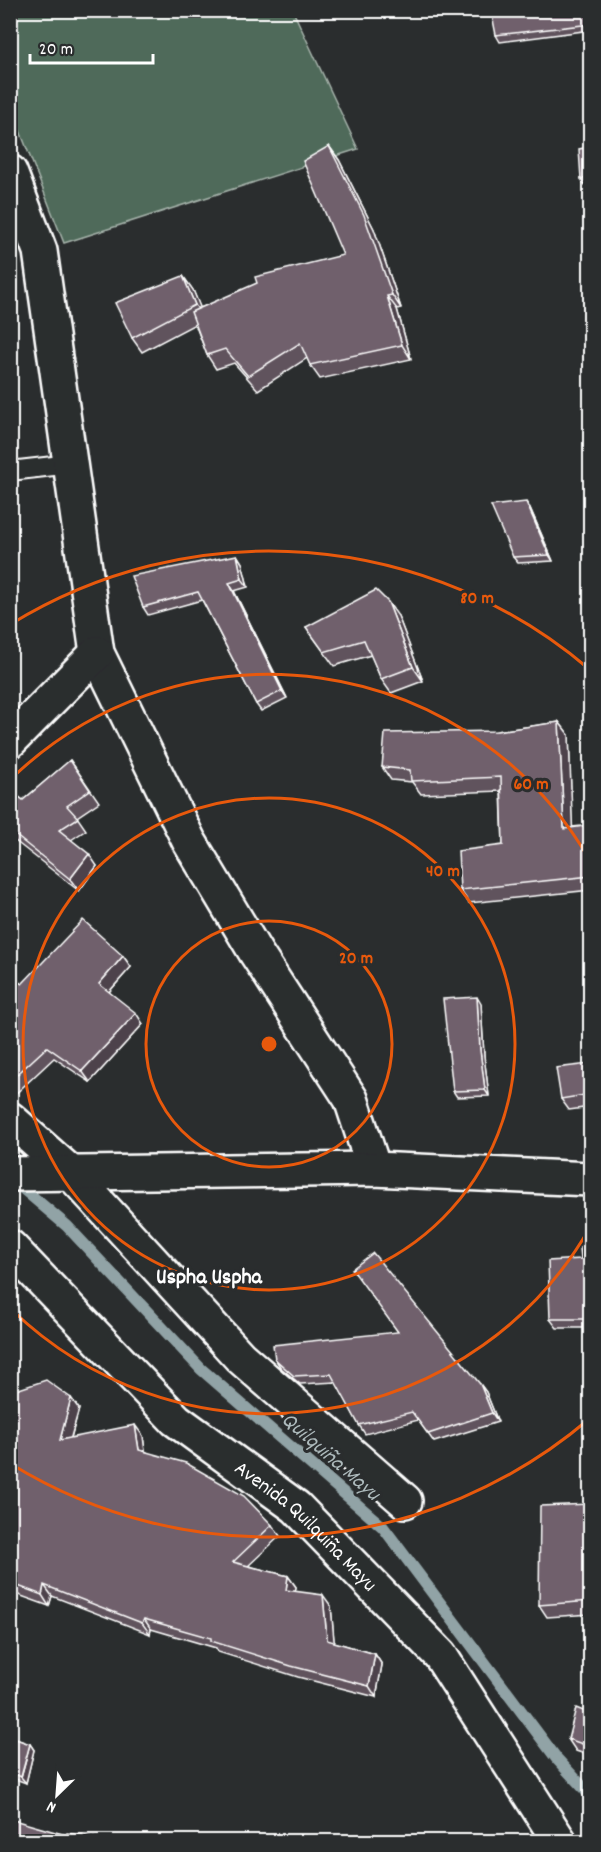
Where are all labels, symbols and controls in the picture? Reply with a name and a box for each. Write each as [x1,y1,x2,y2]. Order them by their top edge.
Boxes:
scale bar [30,27,153,65]
text: 20 m [39,38,73,63]
text: 80 m [460,587,494,612]
text: 60 m [513,773,549,798]
text: 40 m [426,860,460,885]
text: 20 m [339,947,373,972]
centre of rings [259,1034,279,1054]
district label: Uspha Uspha [156,1263,263,1294]
water label: Quilquiña Mayu [273,1406,387,1510]
street label: Avenida Quilquiña Mayu [227,1455,383,1600]
north arrow [27,1765,87,1825]
text: N [43,1794,60,1818]

